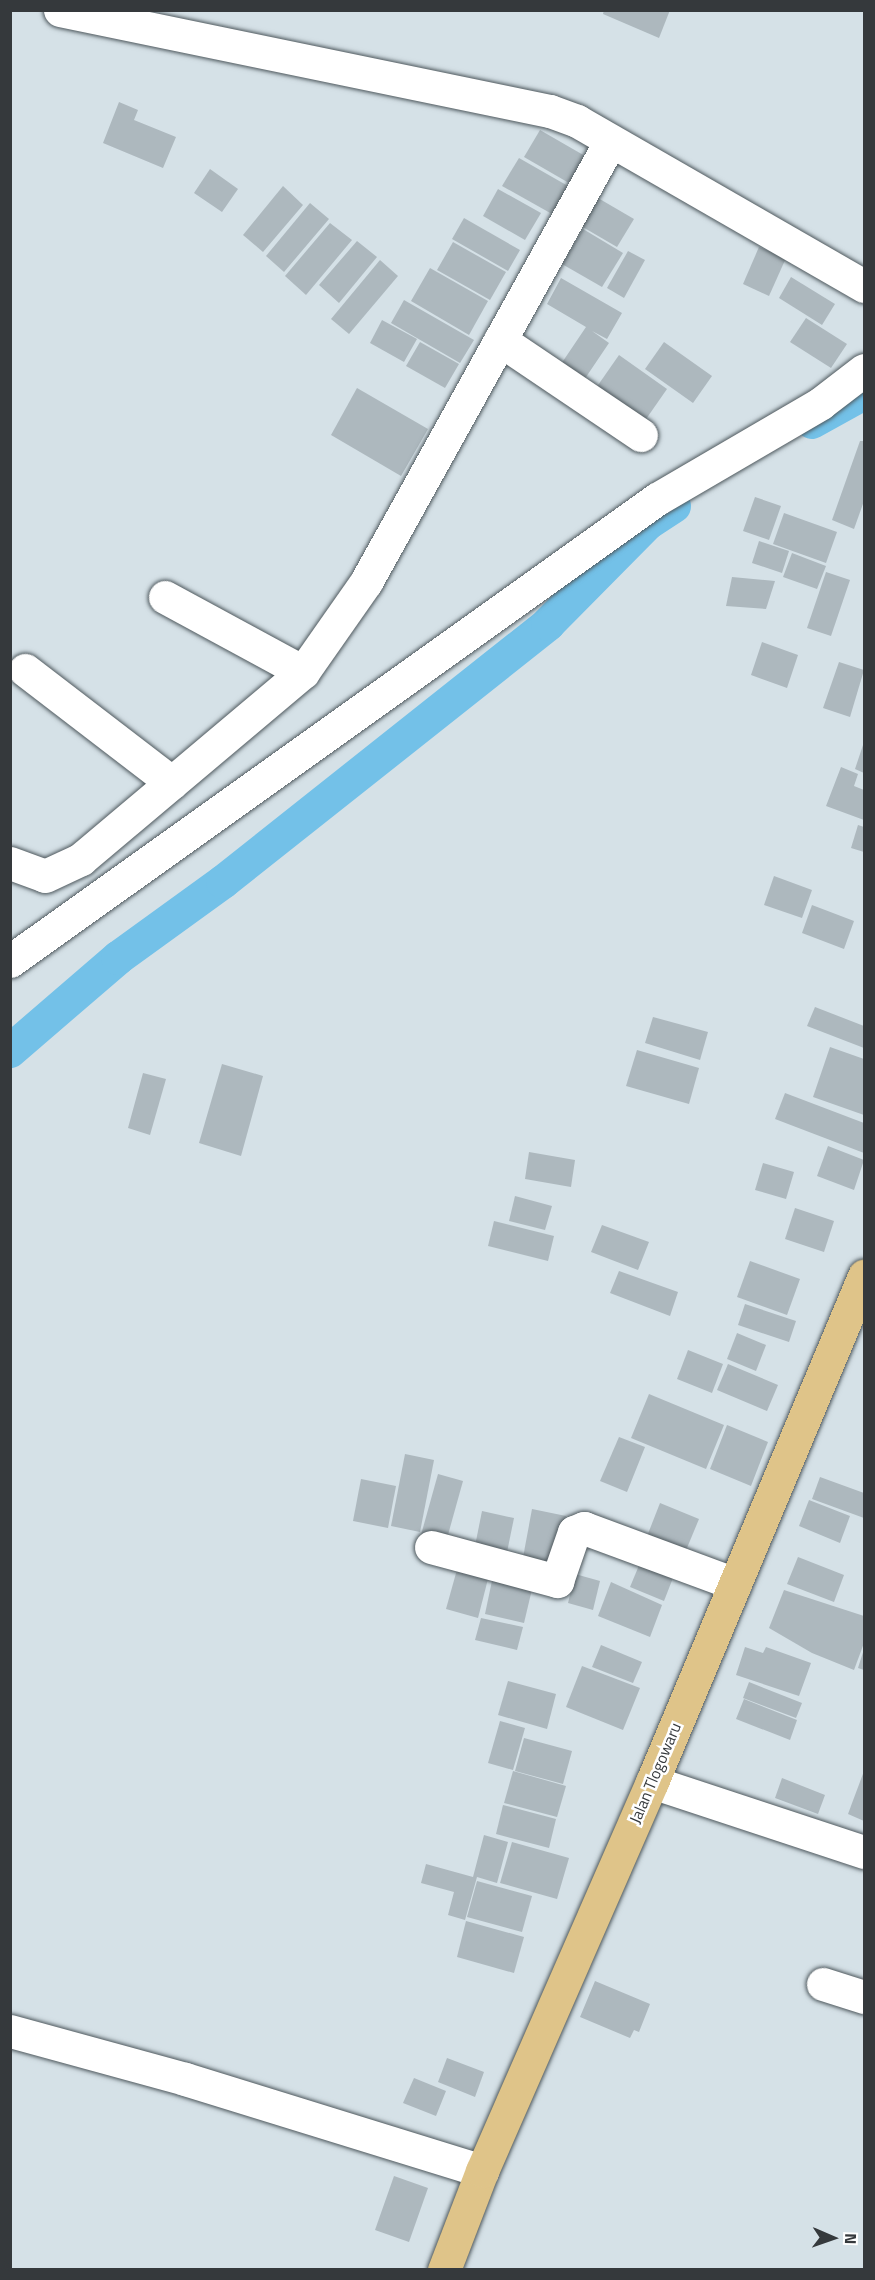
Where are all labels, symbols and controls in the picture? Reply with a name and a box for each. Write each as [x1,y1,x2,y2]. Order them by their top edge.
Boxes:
street label: Jalan Tlogowaru [625,1720,685,1826]
north arrow [803,2208,863,2268]
text: N [839,2233,863,2245]

